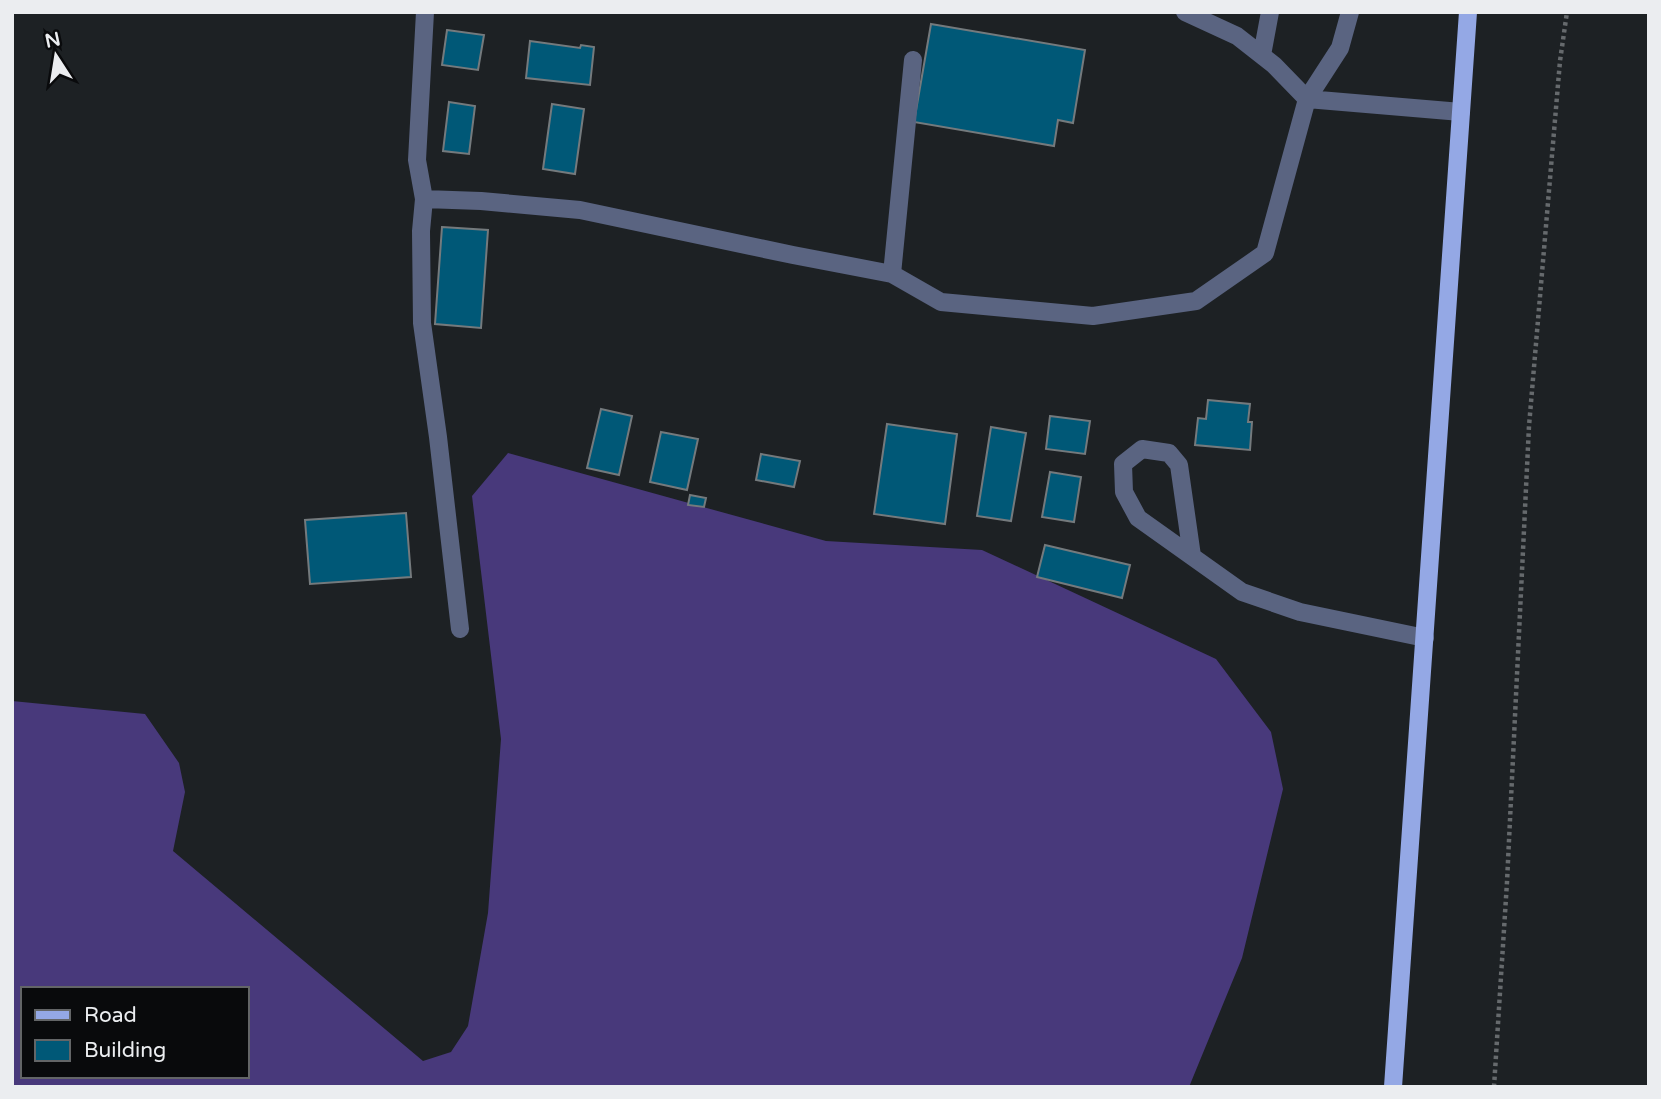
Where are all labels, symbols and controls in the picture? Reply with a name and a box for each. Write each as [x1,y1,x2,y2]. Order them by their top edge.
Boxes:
north arrow [21,21,91,91]
text: N [43,28,62,53]
legend [21,987,248,1078]
text: Road [84,1003,137,1028]
text: Building [84,1038,166,1063]

